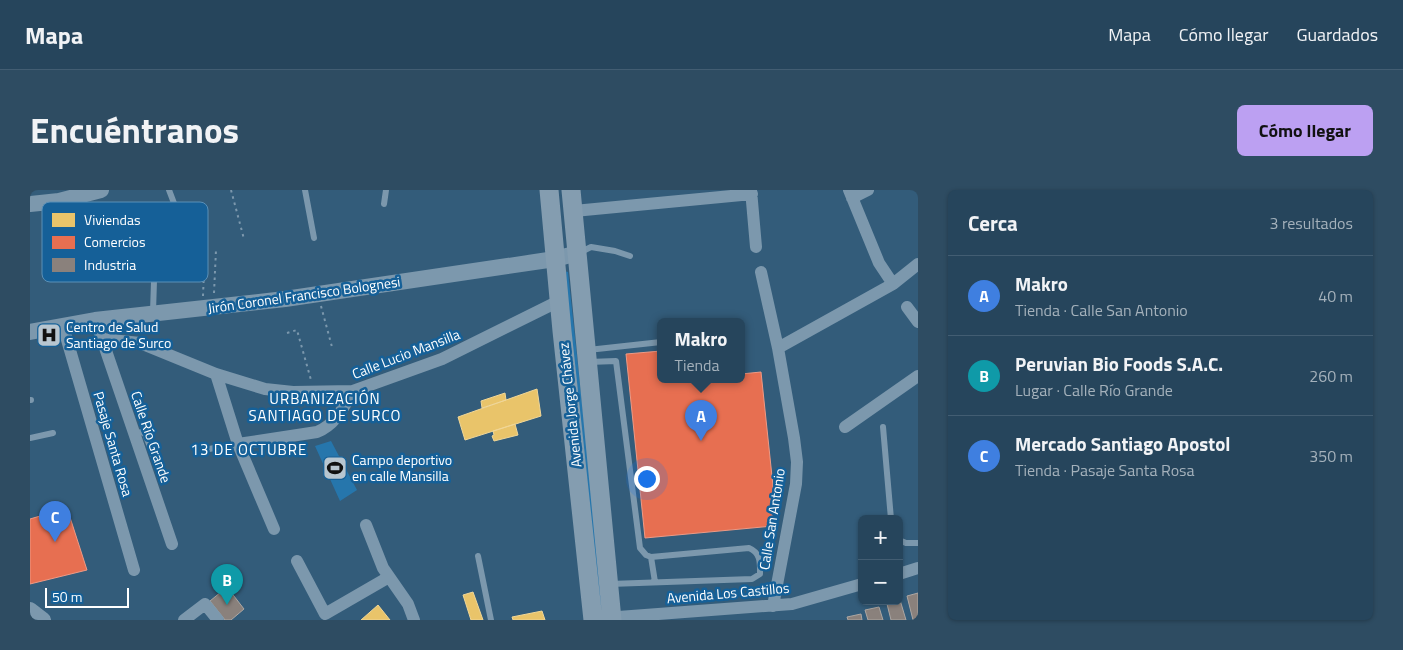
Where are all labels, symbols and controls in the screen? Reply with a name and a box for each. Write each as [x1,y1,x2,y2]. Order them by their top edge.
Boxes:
text: Mapa [25,17,83,53]
text: Mapa [1108,21,1151,48]
text: Cómo llegar [1179,21,1268,48]
text: Guardados [1296,21,1378,48]
text: Encuéntranos [30,103,239,157]
button: Cómo llegar [1237,105,1373,156]
legend [42,202,208,282]
text: Cerca [968,207,1018,239]
text: Viviendas [84,209,141,230]
text: 3 resultados [1269,211,1353,235]
text: Comercios [84,231,145,252]
text: Industria [84,254,136,275]
text: Makro [1015,269,1068,298]
street label: Jirón Coronel Francisco Bolognesi [206,271,402,318]
text: A [979,284,989,308]
text: 40 m [1318,284,1353,308]
text: Tienda · Calle San Antonio [1015,298,1188,322]
place label: Centro de Salud Santiago de Surco [66,316,171,353]
popup [657,318,745,383]
hospital icon: Centro de Salud Santiago de Surco [36,322,62,348]
street label: Calle Lucio Mansilla [349,323,463,384]
text: Makro [675,324,727,353]
street label: Avenida Jorge Chávez [553,342,587,469]
text: Peruvian Bio Foods S.A.C. [1015,349,1223,378]
text: Tienda [675,353,720,377]
text: B [979,364,989,388]
text: 260 m [1309,364,1353,388]
text: Lugar · Calle Río Grande [1015,378,1173,402]
district label: URBANIZACIÓN SANTIAGO DE SURCO [248,387,402,427]
street label: Calle Río Grande [126,388,177,486]
street label: Pasaje Santa Rosa [88,389,139,499]
pin: A [685,400,717,441]
text: Mercado Santiago Apostol [1015,429,1230,458]
district label: 13 DE OCTUBRE [191,438,307,461]
text: C [980,444,988,468]
text: 350 m [1309,444,1353,468]
place label: Campo deportivo en calle Mansilla [352,449,452,486]
sports icon: Campo deportivo en calle Mansilla [322,455,348,481]
text: Tienda · Pasaje Santa Rosa [1015,458,1195,482]
your location [634,466,660,492]
street label: Calle San Antonio [753,467,790,571]
pin: C [39,501,71,542]
map controls [858,515,903,605]
button: + [858,515,903,560]
button: − [858,560,903,605]
pin: B [211,564,243,605]
street label: Avenida Los Castillos [666,577,790,608]
scale bar [45,585,129,608]
text: 50 m [52,586,82,607]

